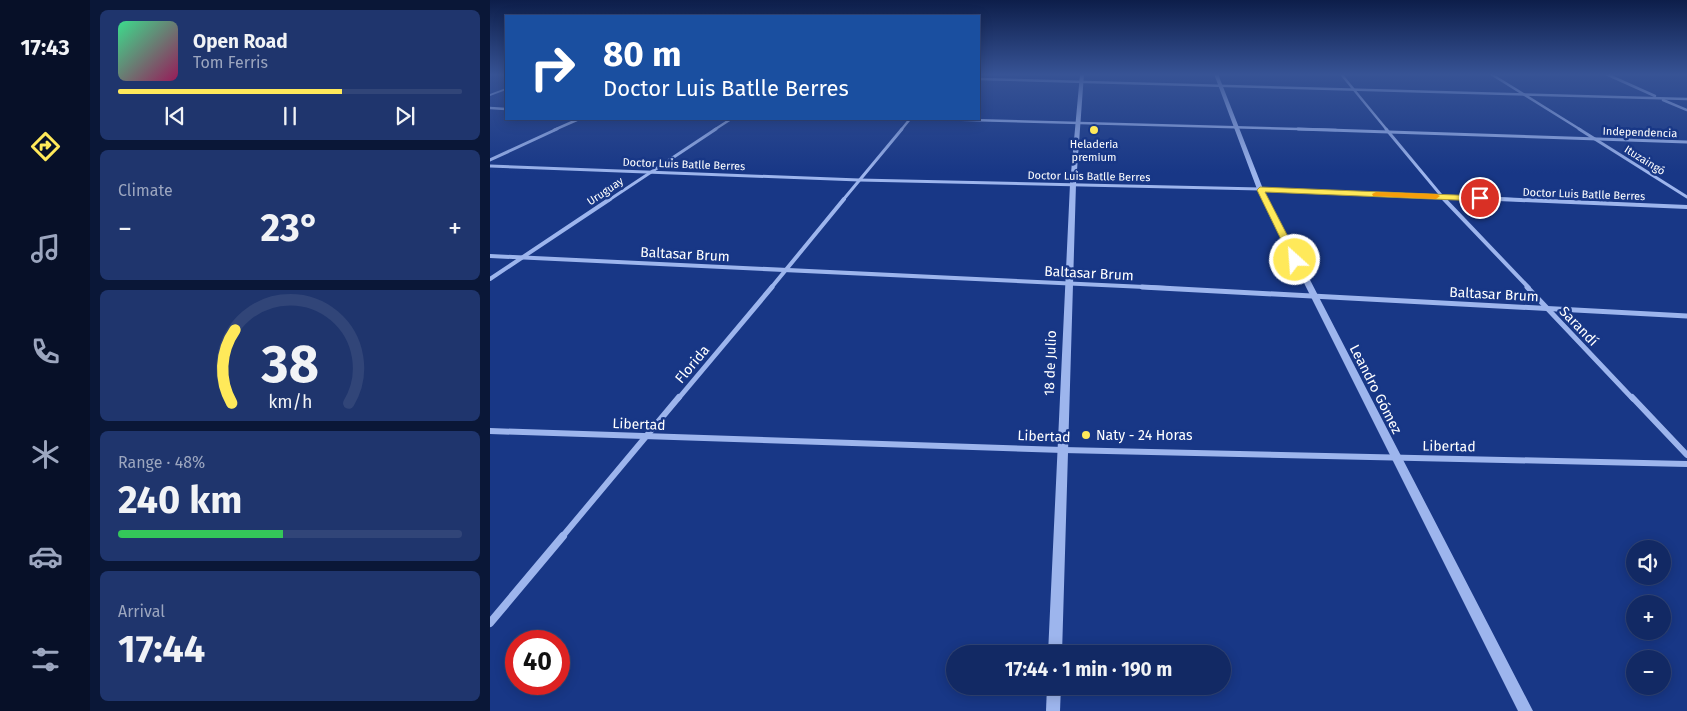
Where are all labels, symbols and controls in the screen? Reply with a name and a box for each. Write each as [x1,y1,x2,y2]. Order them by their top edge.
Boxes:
text: Open Road [193,30,288,53]
text: 80 m [603,33,682,75]
text: 17:43 [20,34,70,61]
icon: right [520,35,585,100]
text: Tom Ferris [193,53,268,72]
text: Doctor Luis Batlle Berres [603,75,849,102]
icon: previous [161,102,189,130]
icon: pause [276,102,304,130]
icon: next [391,102,419,130]
marker: Heladeria premium [1088,124,1100,136]
street label: Independencia [1602,125,1677,140]
icon: directions [28,129,63,164]
place label: Heladeria premium [1070,138,1118,164]
street label: Ituzaingó [1622,143,1668,178]
street label: Doctor Luis Batlle Berres [622,156,746,173]
street label: Doctor Luis Batlle Berres [1027,169,1151,184]
street label: Uruguay [585,174,626,208]
pin [1459,177,1501,219]
text: Climate [118,181,173,200]
icon: arrive [1466,184,1494,212]
street label: Doctor Luis Batlle Berres [1522,186,1646,203]
text: 23° [261,205,320,251]
text: − [118,212,132,245]
text: + [448,212,462,245]
icon: music [28,231,63,266]
position arrow [1268,233,1320,285]
street label: Baltasar Brum [640,244,730,265]
street label: Baltasar Brum [1044,263,1134,284]
street label: Baltasar Brum [1449,284,1539,305]
street label: Sarandí [1556,303,1602,350]
street label: 18 de Julio [1041,330,1060,396]
text: 38 [260,333,319,396]
icon: phone [28,334,63,369]
street label: Florida [672,342,713,387]
street label: Leandro Gómez [1346,342,1405,437]
text: km/h [268,391,312,413]
street label: Libertad [612,415,666,434]
street label: Libertad [1017,427,1071,446]
place label: Naty - 24 Horas [1096,427,1193,444]
marker: Naty - 24 Horas [1080,429,1092,441]
icon: climate [28,437,63,472]
street label: Libertad [1422,438,1476,455]
text: Range · 48% [118,453,205,472]
text: 240 km [118,477,242,523]
icon: car [28,539,63,574]
map controls [1626,540,1671,695]
button: sound [1626,540,1671,585]
button: + [1626,595,1671,640]
text: Arrival [118,602,165,621]
text: 17:44 [118,626,205,672]
speed limit sign: 40 [505,630,570,695]
icon: filters [28,642,63,677]
button: − [1626,650,1671,695]
text: 17:44 · 1 min · 190 m [1005,658,1172,681]

